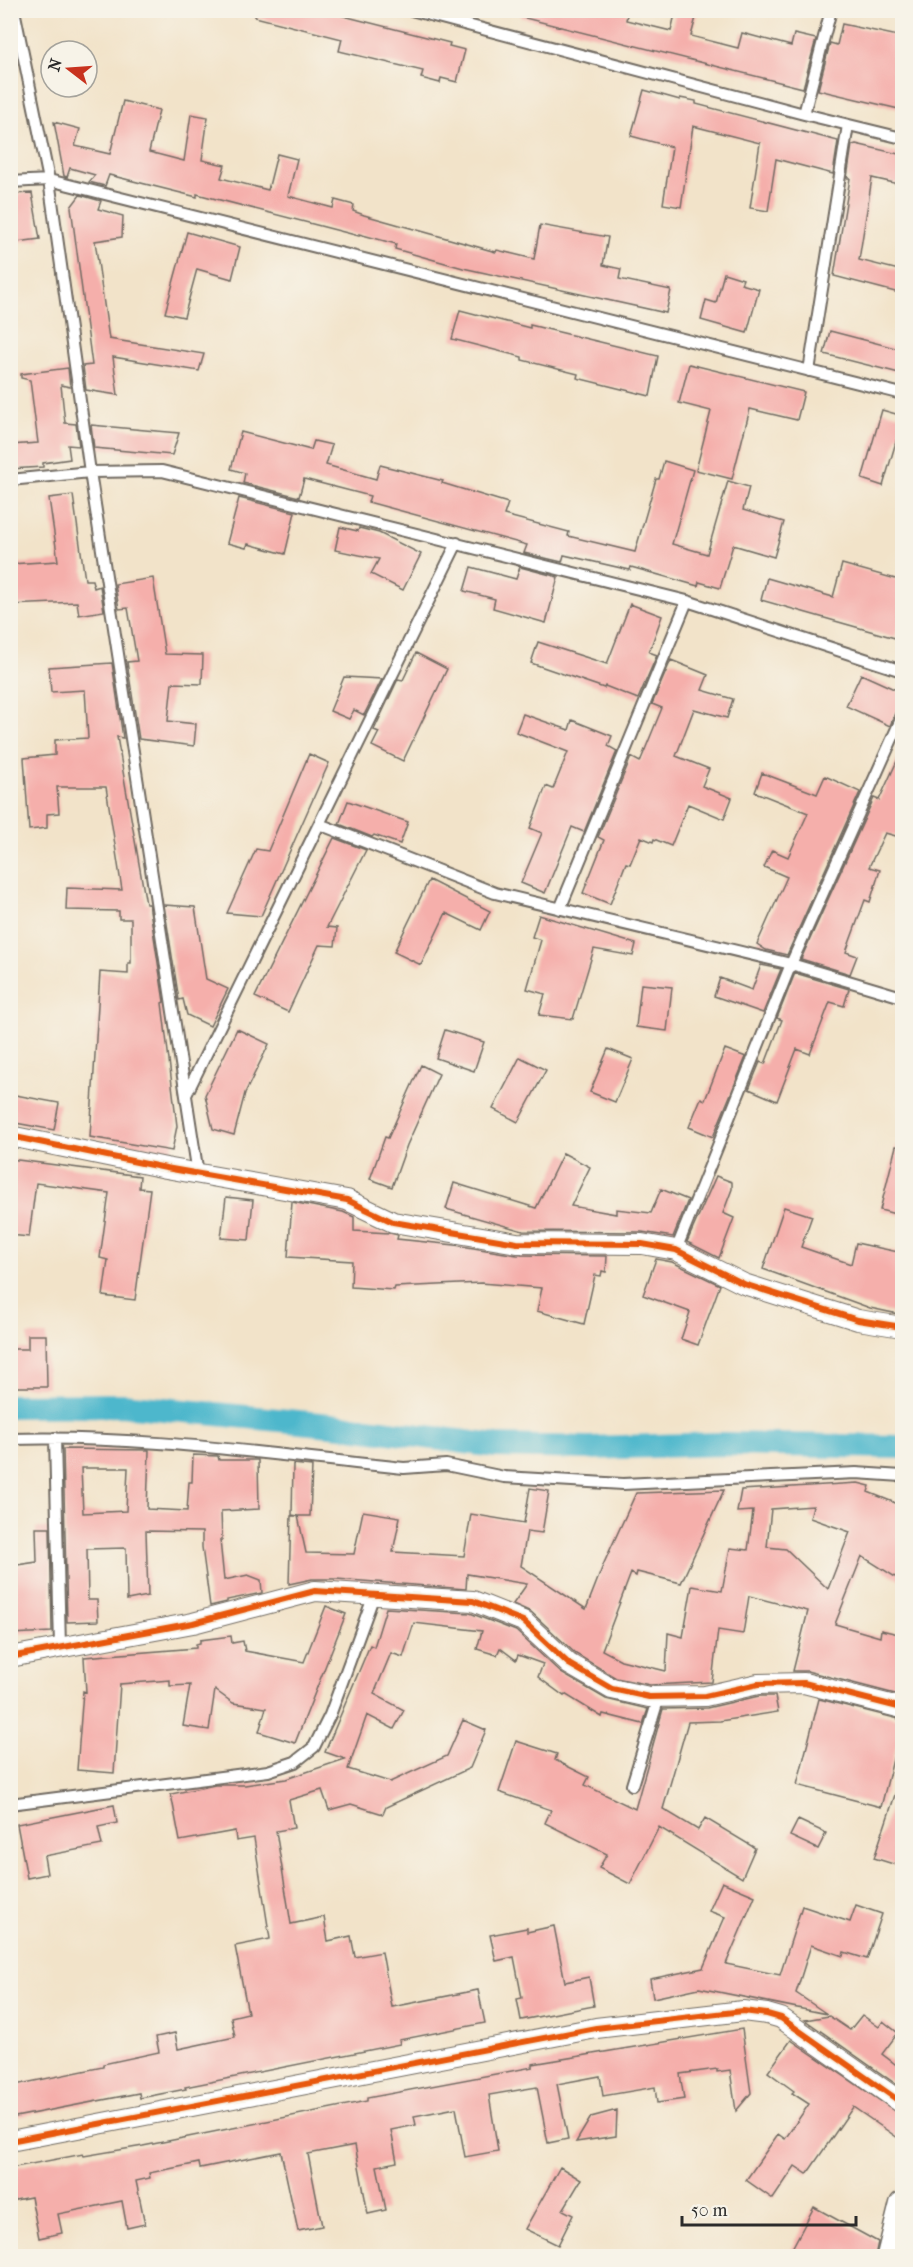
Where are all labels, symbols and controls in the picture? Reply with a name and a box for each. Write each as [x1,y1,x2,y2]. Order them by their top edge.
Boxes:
north arrow [39,39,99,99]
text: N [44,55,66,73]
scale bar [682,2189,856,2227]
text: 50 m [691,2200,728,2221]

